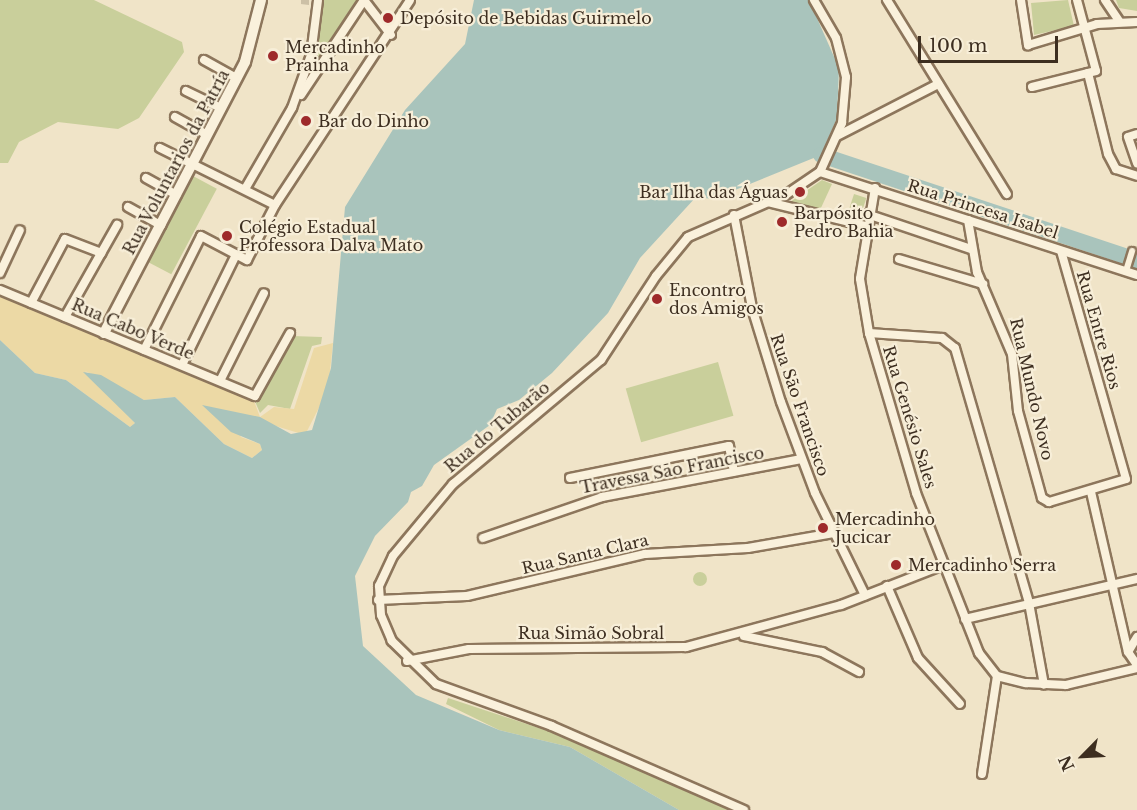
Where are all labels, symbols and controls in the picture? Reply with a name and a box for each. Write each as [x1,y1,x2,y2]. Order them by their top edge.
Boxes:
place label: Depósito de Bebidas Guirmelo [400,8,652,28]
marker: Depósito de Bebidas Guirmelo [381,11,395,25]
scale bar [921,24,1060,62]
text: 100 m [929,35,987,57]
place label: Mercadinho Prainha [285,37,385,75]
marker: Mercadinho Prainha [266,49,280,63]
street label: Rua Voluntarios da Patría [119,66,233,258]
place label: Bar do Dinho [318,111,429,131]
marker: Bar do Dinho [299,114,313,128]
street label: Rua Princesa Isabel [905,175,1061,243]
place label: Bar Ilha das Águas [638,182,788,202]
marker: Bar Ilha das Águas [793,185,807,199]
place label: Barpósito Pedro Bahia [794,203,893,241]
marker: Barpósito Pedro Bahia [775,215,789,229]
place label: Colégio Estadual Professora Dalva Mato [239,217,423,255]
marker: Colégio Estadual Professora Dalva Mato [220,229,234,243]
street label: Rua Entre Rios [1073,268,1125,392]
place label: Encontro dos Amigos [669,280,764,318]
marker: Encontro dos Amigos [650,292,664,306]
street label: Rua Cabo Verde [69,294,197,364]
street label: Rua Mundo Novo [1006,316,1058,462]
street label: Rua São Francisco [767,331,833,479]
street label: Rua Genésio Sales [879,343,941,491]
street label: Rua do Tubarão [440,377,554,477]
street label: Travessa Sāo Francisco [578,443,766,497]
place label: Mercadinho Jucicar [835,509,935,547]
marker: Mercadinho Jucicar [816,521,830,535]
street label: Rua Santa Clara [520,530,650,578]
place label: Mercadinho Serra [908,555,1056,575]
marker: Mercadinho Serra [889,558,903,572]
street label: Rua Simão Sobral [518,623,664,643]
north arrow [1053,726,1113,786]
text: N [1054,752,1079,774]

